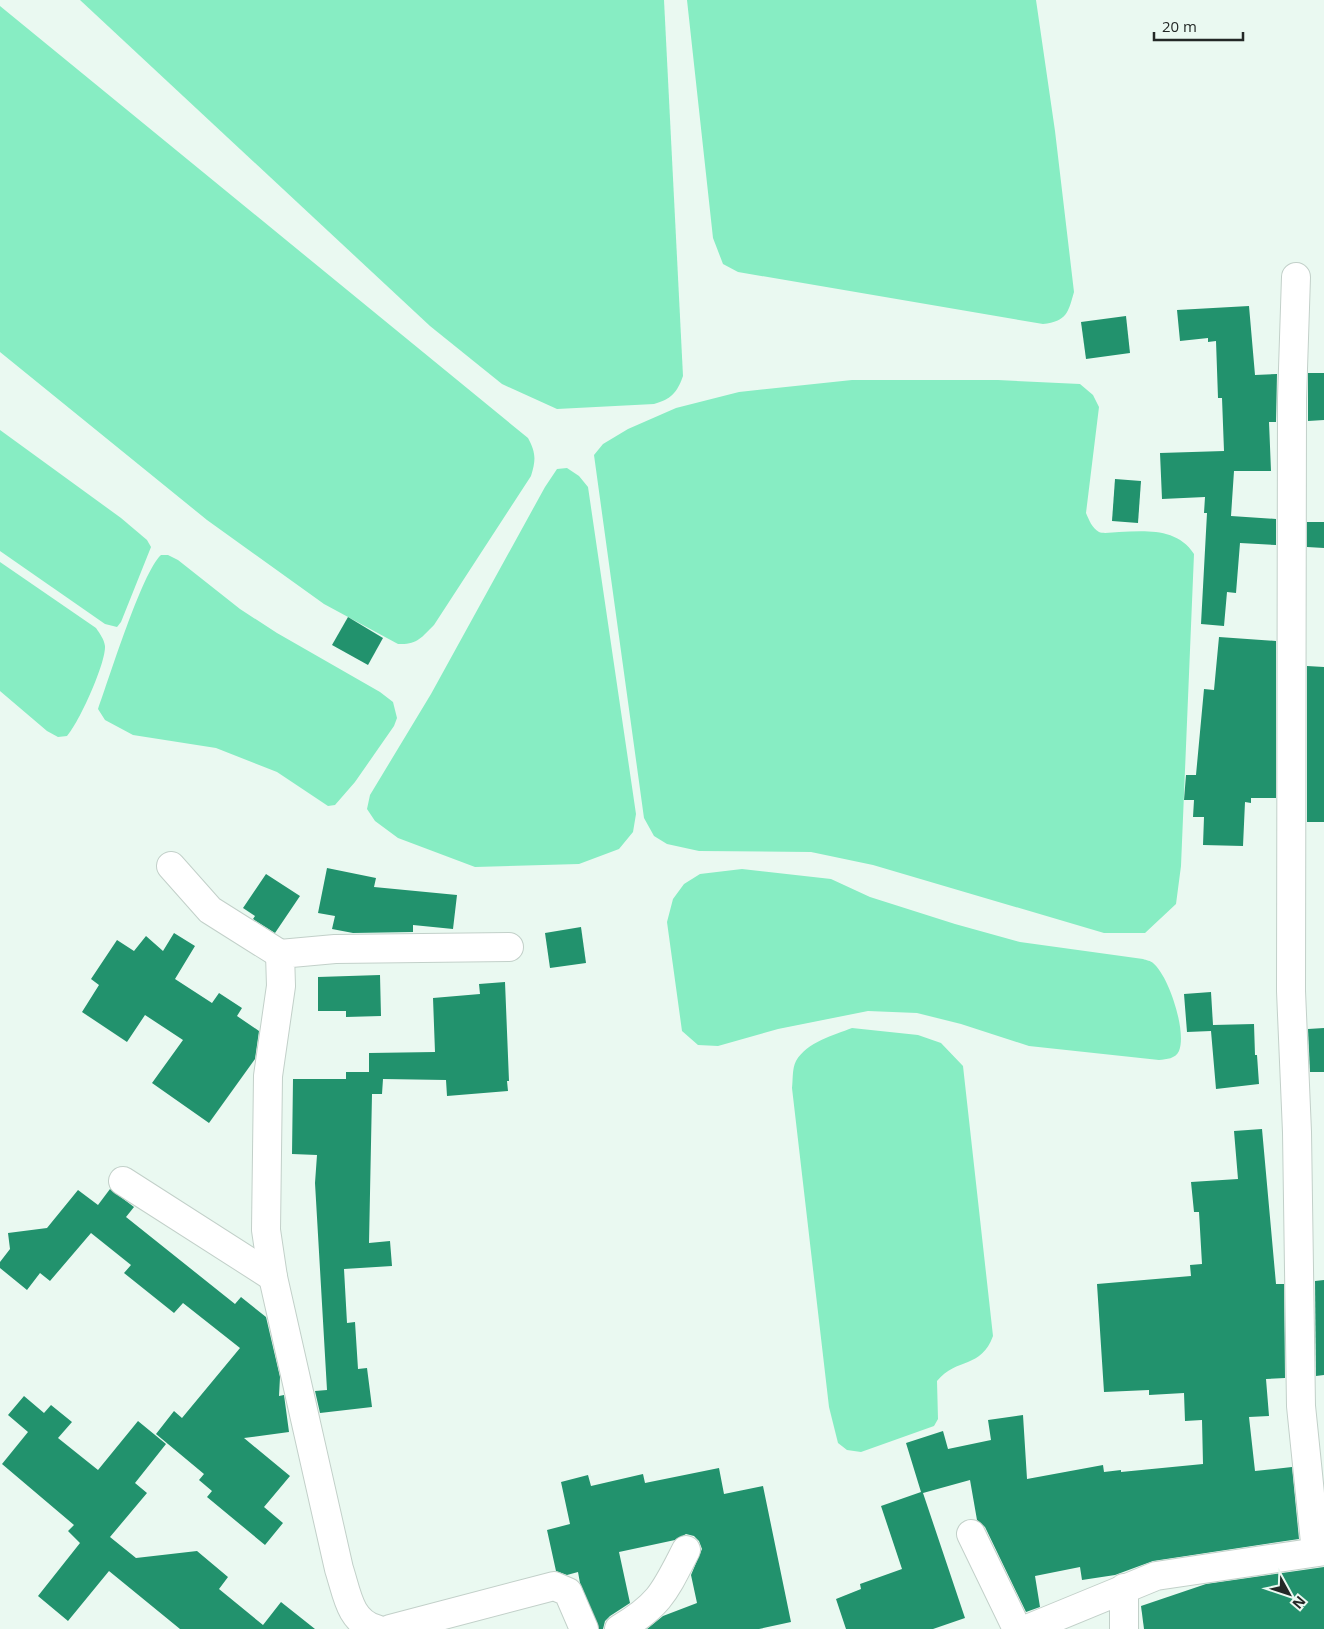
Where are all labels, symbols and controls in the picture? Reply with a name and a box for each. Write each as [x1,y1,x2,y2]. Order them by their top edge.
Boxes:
scale bar [1154,10,1243,42]
text: 20 m [1162,16,1197,36]
north arrow [1264,1569,1314,1619]
text: N [1288,1592,1310,1613]

